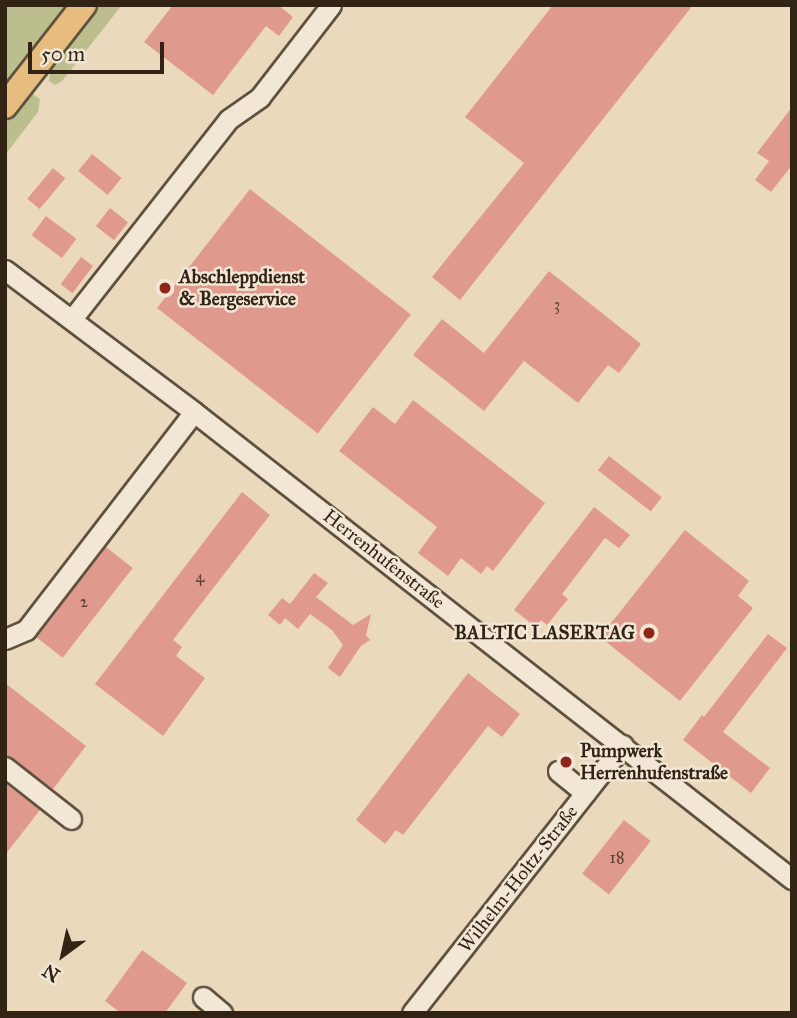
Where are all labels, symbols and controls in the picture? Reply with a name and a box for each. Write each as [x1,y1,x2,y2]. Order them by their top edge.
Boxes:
scale bar [32,28,168,72]
text: 50 m [41,41,85,67]
place label: Abschleppdienst & Bergeservice [179,266,305,310]
marker: Abschleppdienst & Bergeservice [157,280,173,296]
house number: 3 [554,295,560,315]
street label: Herrenhufenstraße [319,504,449,614]
house number: 4 [196,567,204,587]
house number: 2 [80,592,88,612]
place label: BALTIC LASERTAG [454,622,635,644]
marker: BALTIC LASERTAG [641,625,657,641]
place label: Pumpwerk Herrenhufenstraße [580,740,728,784]
marker: Pumpwerk Herrenhufenstraße [558,754,574,770]
street label: Wilhelm-Holtz-Straße [453,801,583,957]
house number: 18 [610,848,624,868]
north arrow [28,920,98,990]
text: N [38,959,64,987]

